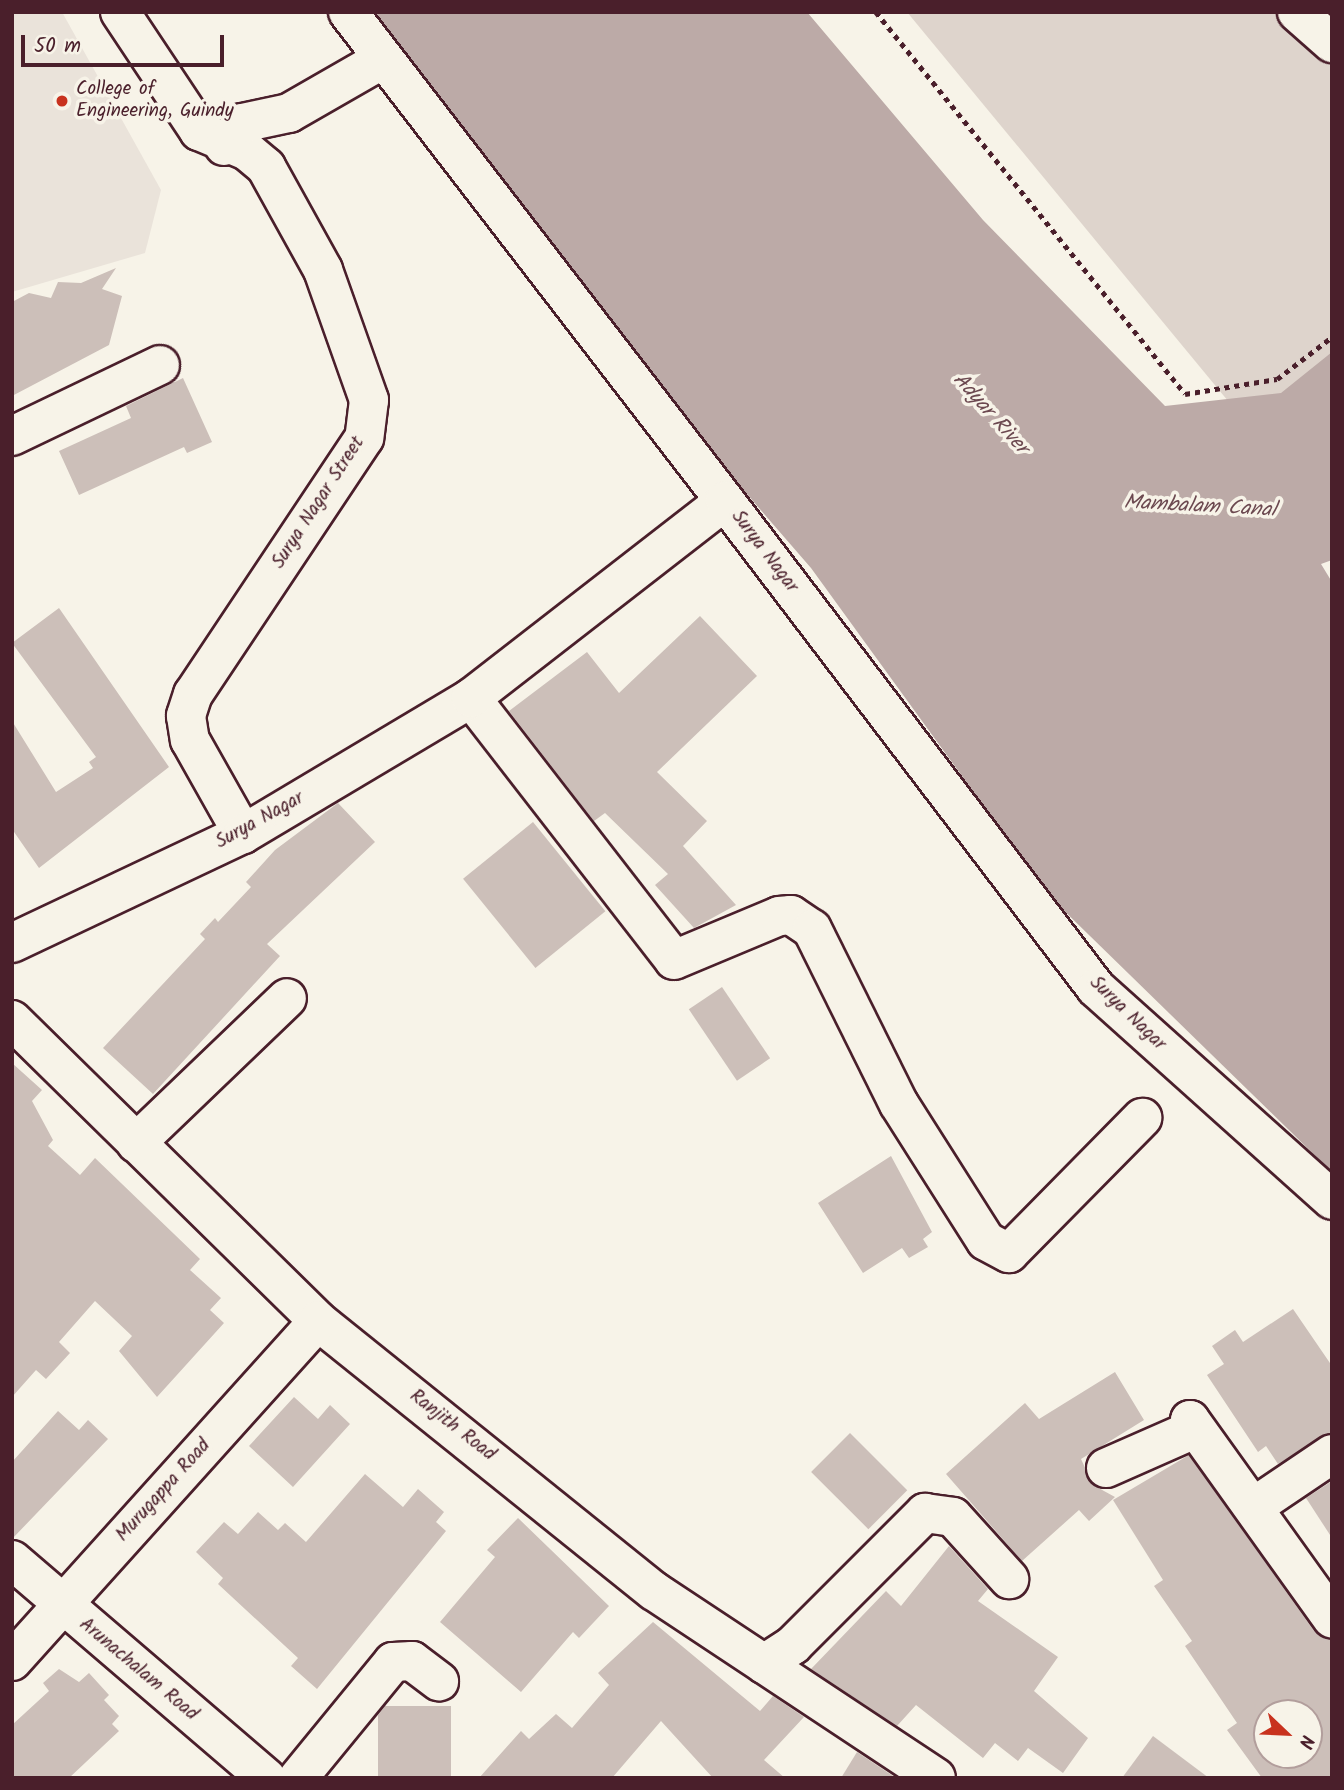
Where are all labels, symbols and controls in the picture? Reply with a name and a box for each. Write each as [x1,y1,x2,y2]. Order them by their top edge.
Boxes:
scale bar [24,21,228,65]
text: 50 m [34,30,81,63]
place label: College of Engineering, Guindy [76,79,234,123]
marker: College of Engineering, Guindy [54,93,70,109]
water label: Adyar River [947,368,1033,460]
street label: Surya Nagar Street [268,433,370,573]
water label: Mambalam Canal [1123,490,1277,524]
street label: Surya Nagar [726,506,802,598]
street label: Surya Nagar [212,788,308,854]
street label: Surya Nagar [1084,972,1170,1056]
street label: Ranjith Road [405,1385,499,1467]
street label: Murugappa Road [112,1435,216,1547]
street label: Arunachalam Road [74,1614,202,1726]
north arrow [1253,1699,1323,1769]
text: N [1289,1730,1322,1753]

